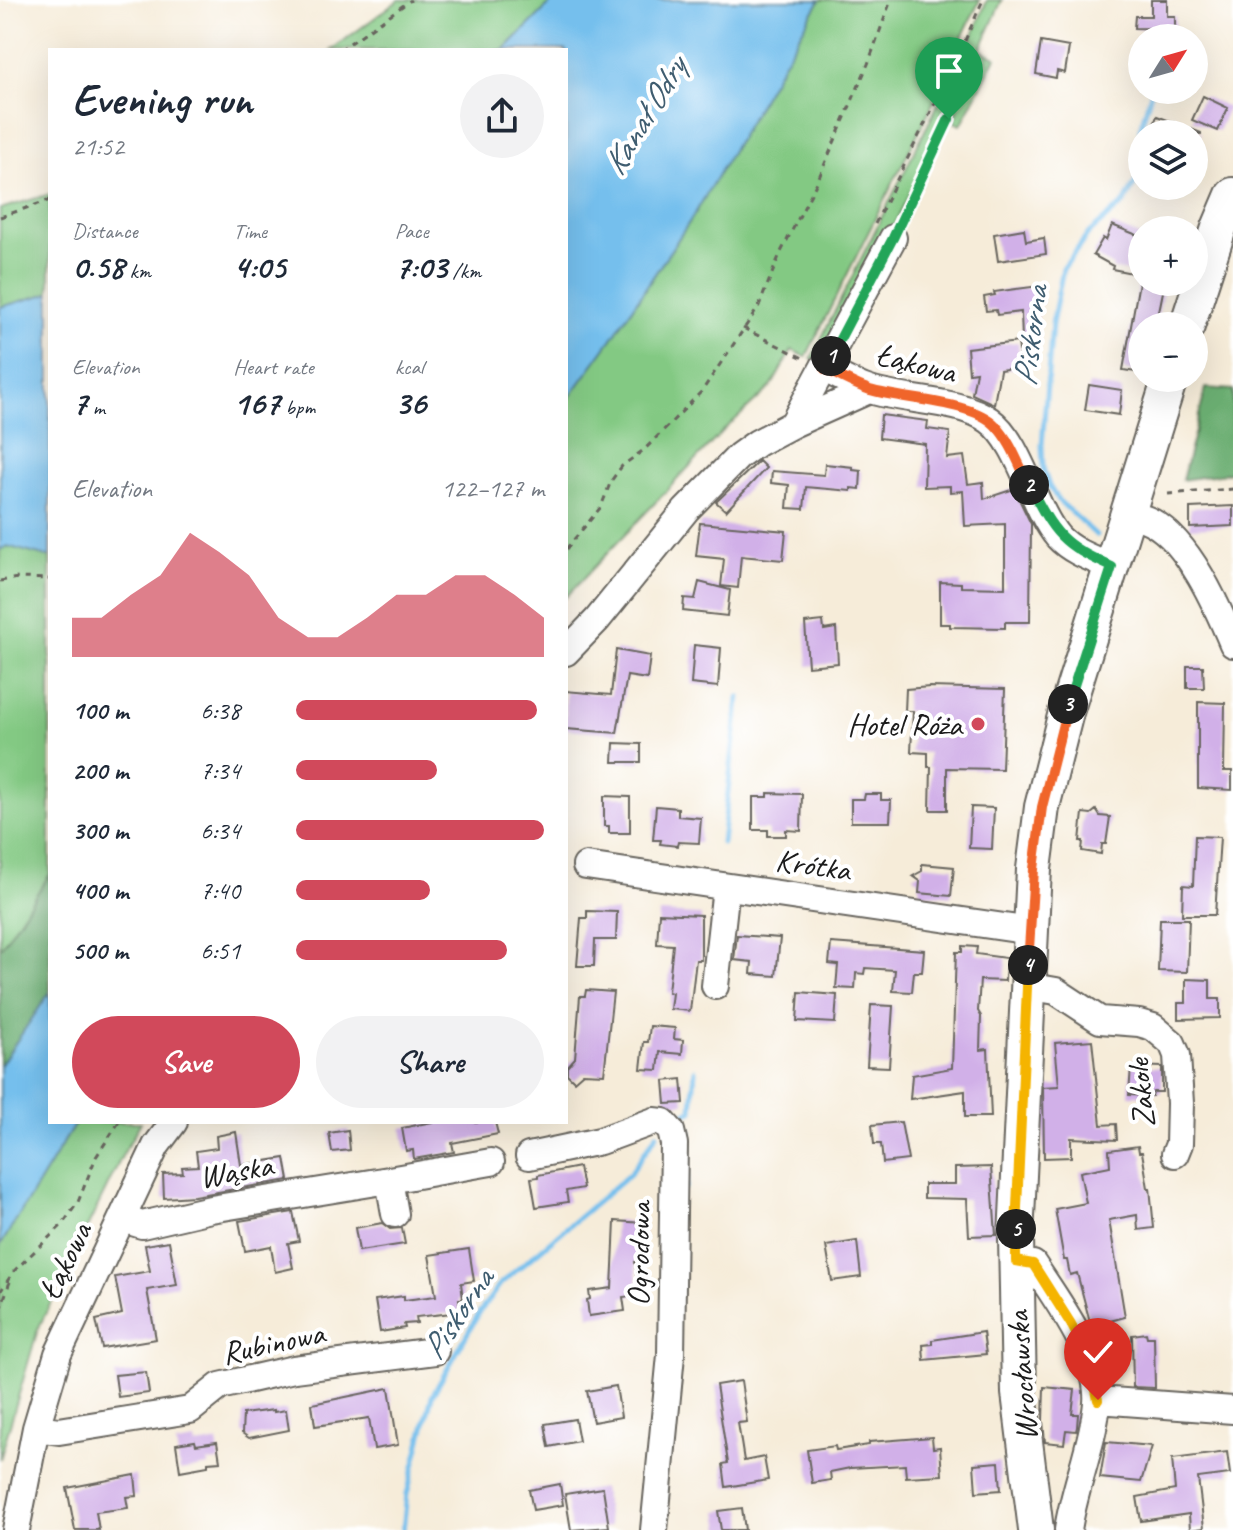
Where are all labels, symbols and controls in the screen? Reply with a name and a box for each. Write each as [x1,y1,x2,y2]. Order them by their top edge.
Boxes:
north arrow [1128,24,1208,104]
map controls [1128,24,1208,392]
pin [915,37,983,119]
water label: Kanał Odry [592,45,699,182]
icon: arrive [927,49,971,93]
text: Evening run [72,72,252,127]
button: share [460,74,544,158]
button: layers [1128,120,1208,200]
text: 21:52 [72,130,124,163]
button: + [1128,216,1208,296]
text: Distance [72,217,138,245]
text: Time [233,217,267,245]
text: Pace [395,217,429,245]
text: 0.58 [72,245,124,288]
text: 4:05 [233,245,285,288]
text: 7:03 [395,245,447,288]
text: km [124,257,151,285]
text: /km [447,257,481,285]
water label: Piskorna [1003,280,1058,388]
button: − [1128,312,1208,392]
street label: Łąkowa [872,333,962,393]
pin: 1 [811,336,851,376]
text: 1 [826,342,836,370]
text: Elevation [72,353,140,381]
text: Heart rate [233,353,314,381]
text: kcal [395,353,424,381]
text: 7 [72,381,87,424]
text: 167 [233,381,280,424]
text: 36 [395,381,426,424]
text: m [87,393,105,421]
text: bpm [280,393,315,421]
pin: 2 [1009,465,1049,505]
text: 2 [1024,471,1034,499]
text: Elevation [72,472,152,505]
text: 122–127 m [441,472,544,505]
pin: 3 [1048,684,1088,724]
text: 3 [1063,690,1073,718]
text: 100 m [72,694,128,727]
text: 6:38 [200,694,240,727]
place label: Hotel Róża [847,704,964,745]
marker: Hotel Róża [969,715,987,733]
text: 200 m [72,754,128,787]
text: 7:34 [200,754,240,787]
text: 300 m [72,814,128,847]
text: 6:34 [200,814,240,847]
street label: Krótka [773,839,855,891]
text: 400 m [72,874,128,907]
text: 7:40 [200,874,240,907]
text: 500 m [72,934,128,967]
text: 6:51 [200,934,240,967]
pin: 4 [1008,945,1048,985]
text: 4 [1023,951,1033,979]
button: Save [72,1016,300,1108]
button: Share [316,1016,544,1108]
street label: Zakole [1117,1054,1164,1129]
street label: Wąska [196,1144,278,1198]
street label: Ogrodowa [618,1199,660,1306]
pin: 5 [996,1209,1036,1249]
street label: Łąkowa [29,1214,102,1306]
text: 5 [1011,1215,1021,1243]
water label: Piskorna [411,1257,505,1367]
street label: Wrocławska [997,1308,1047,1442]
street label: Rubinowa [218,1312,330,1374]
pin [1064,1318,1132,1400]
icon: check [1076,1330,1120,1374]

